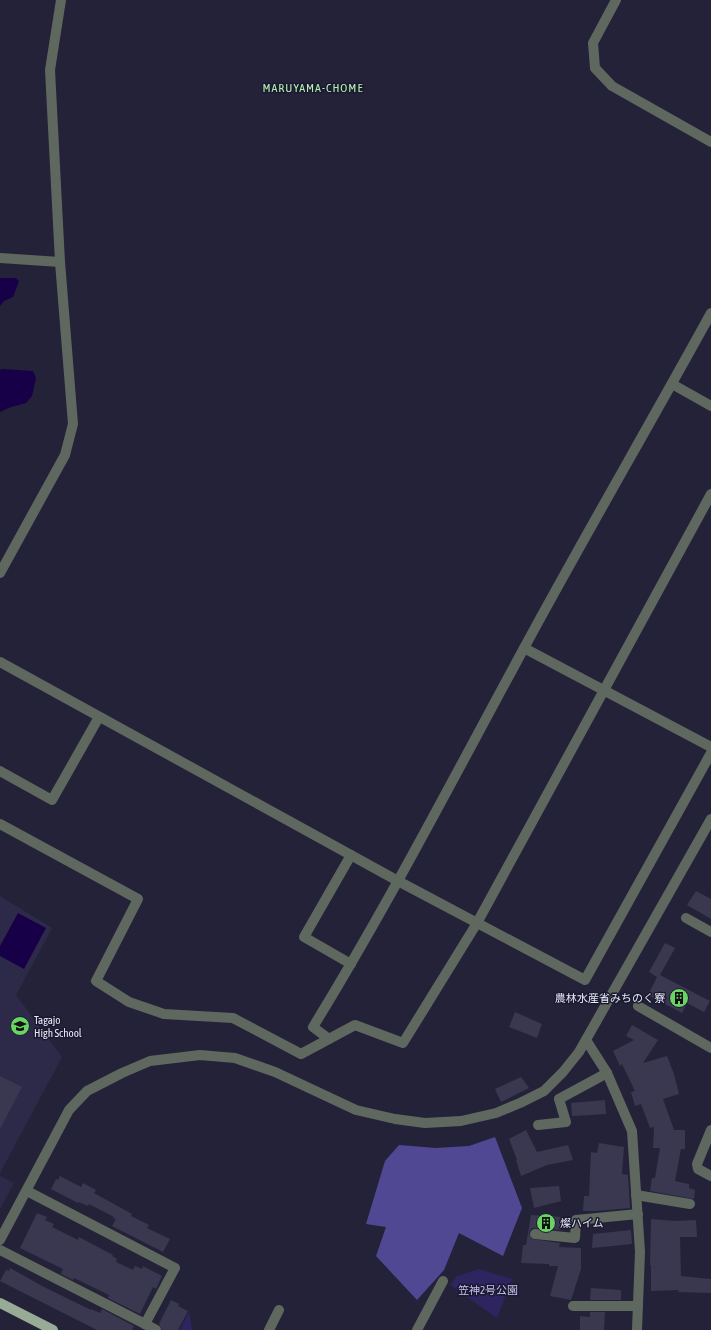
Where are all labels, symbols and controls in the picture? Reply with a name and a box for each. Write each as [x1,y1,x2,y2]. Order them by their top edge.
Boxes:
district label: MARUYAMA-CHOME [262,81,364,95]
building icon: 農林水産省みちのく寮 [668,987,690,1009]
place label: 農林水産省みちのく寮 [555,992,665,1004]
place label: Tagajo High School [34,1014,82,1039]
school or university icon: Tagajo High School [9,1015,31,1037]
building icon: 燦ハイム [535,1212,557,1234]
place label: 燦ハイム [560,1217,604,1229]
park label: 笠神2号公園 [458,1284,518,1296]

